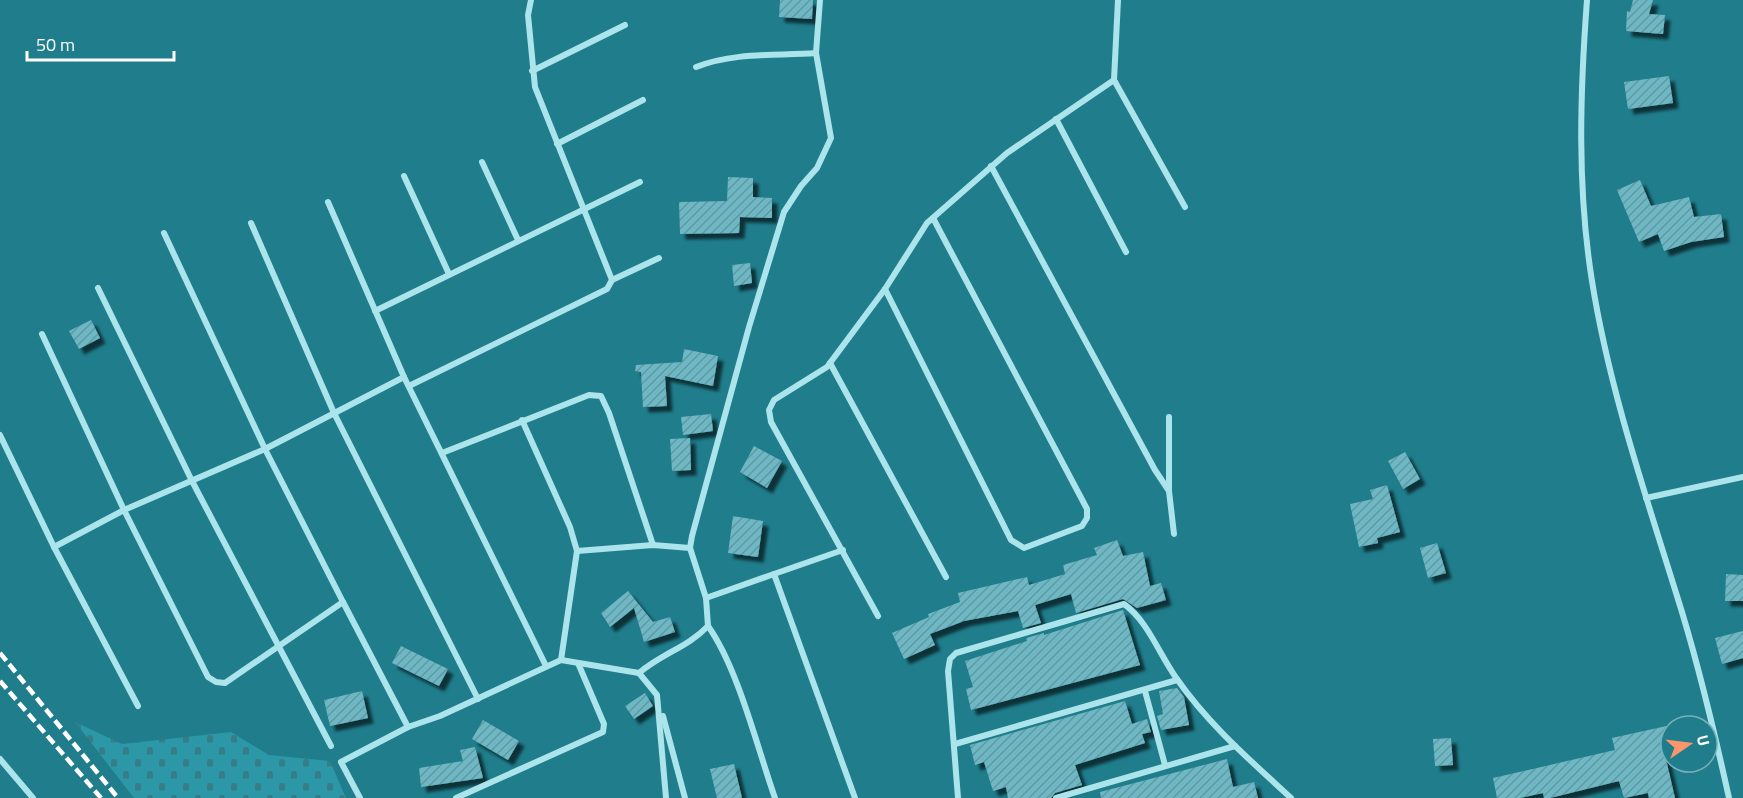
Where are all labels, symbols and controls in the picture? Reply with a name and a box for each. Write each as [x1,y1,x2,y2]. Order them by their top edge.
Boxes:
scale bar [27,24,174,62]
text: 50 m [36,31,75,58]
north arrow [1659,714,1719,774]
text: U [1691,732,1716,748]

